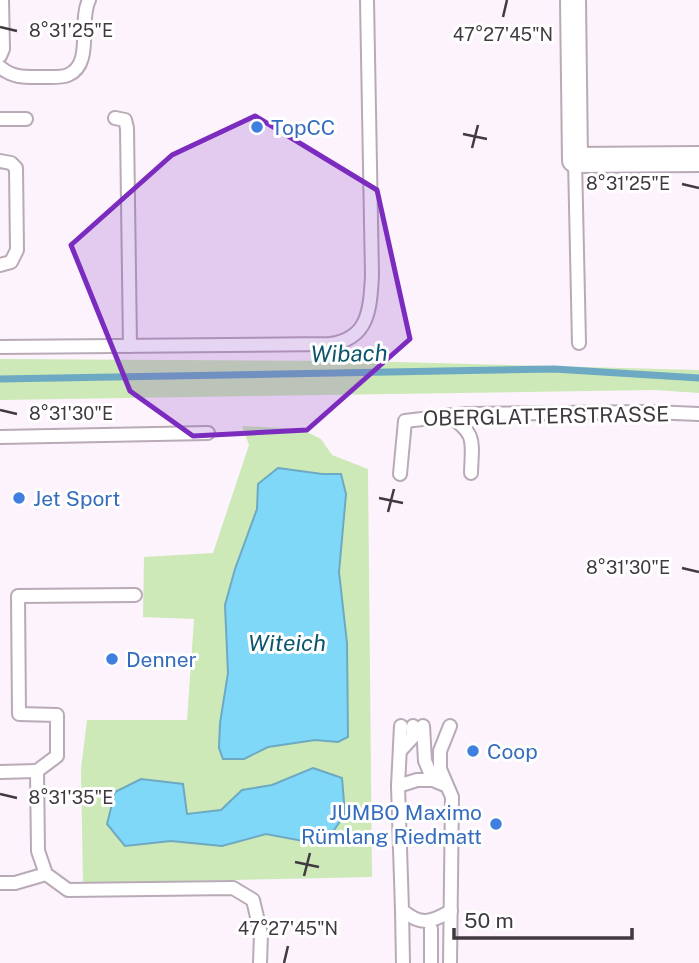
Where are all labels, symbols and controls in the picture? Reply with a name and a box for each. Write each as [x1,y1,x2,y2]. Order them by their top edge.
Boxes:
text: 8°31'25"E [29,20,113,41]
text: 47°27'45"N [453,24,553,45]
place label: TopCC [271,115,335,140]
marker: TopCC [249,119,265,135]
text: 8°31'25"E [586,173,670,194]
water label: Wibach [310,339,388,367]
street label: OBERGLATTERSTRASSE [423,401,669,431]
text: 8°31'30"E [29,403,113,424]
place label: Jet Sport [33,486,120,511]
marker: Jet Sport [11,490,27,506]
text: 8°31'30"E [586,557,670,578]
water label: Witeich [248,629,326,656]
place label: Denner [126,647,197,672]
marker: Denner [104,651,120,667]
place label: Coop [487,739,538,764]
marker: Coop [465,743,481,759]
text: 8°31'35"E [29,787,113,808]
place label: JUMBO Maximo Rümlang Riedmatt [301,800,482,849]
marker: JUMBO Maximo Rümlang Riedmatt [488,816,504,832]
scale bar [454,897,632,941]
text: 50 m [464,908,514,933]
text: 47°27'45"N [238,918,338,939]

